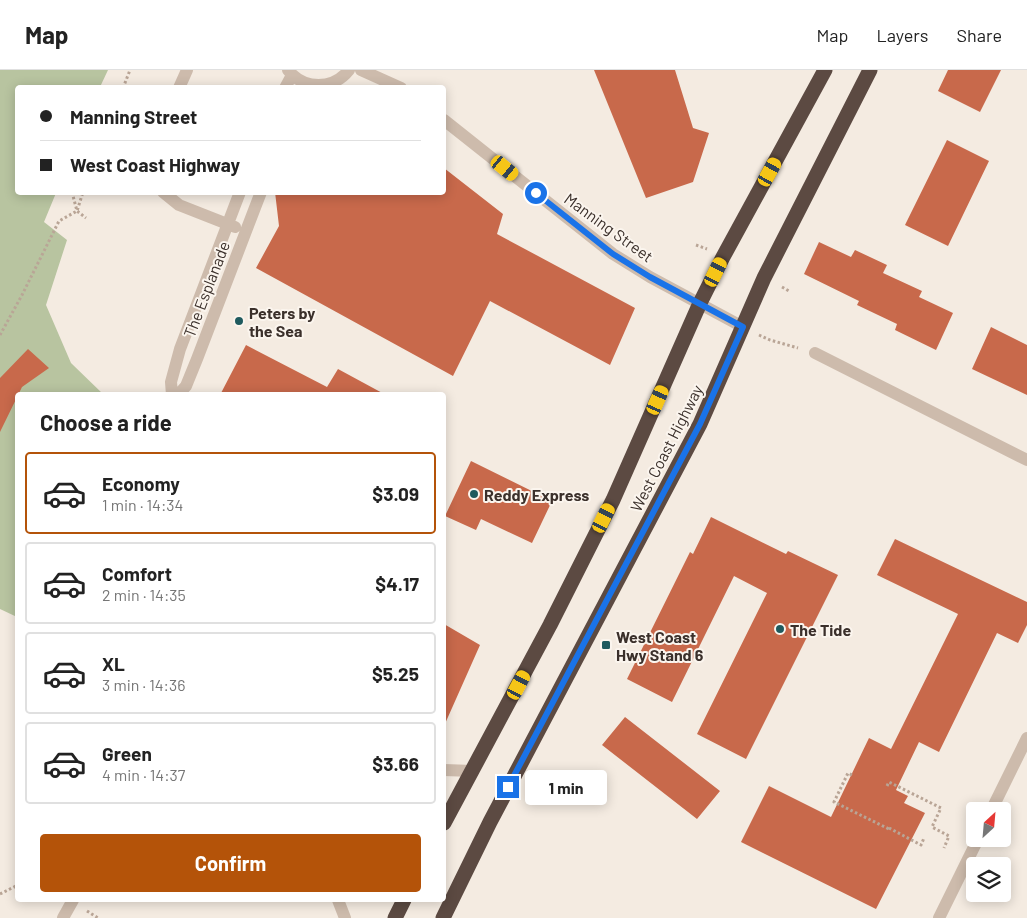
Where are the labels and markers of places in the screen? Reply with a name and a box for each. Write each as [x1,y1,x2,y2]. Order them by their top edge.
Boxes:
place label: Peters by the Sea [249,303,315,340]
marker: Peters by the Sea [233,315,245,327]
place label: Reddy Express [484,485,589,504]
marker: Reddy Express [468,488,480,500]
place label: The Tide [790,620,851,639]
marker: The Tide [774,623,786,635]
place label: West Coast Hwy Stand 6 [616,627,704,664]
marker: West Coast Hwy Stand 6 [600,639,612,651]

